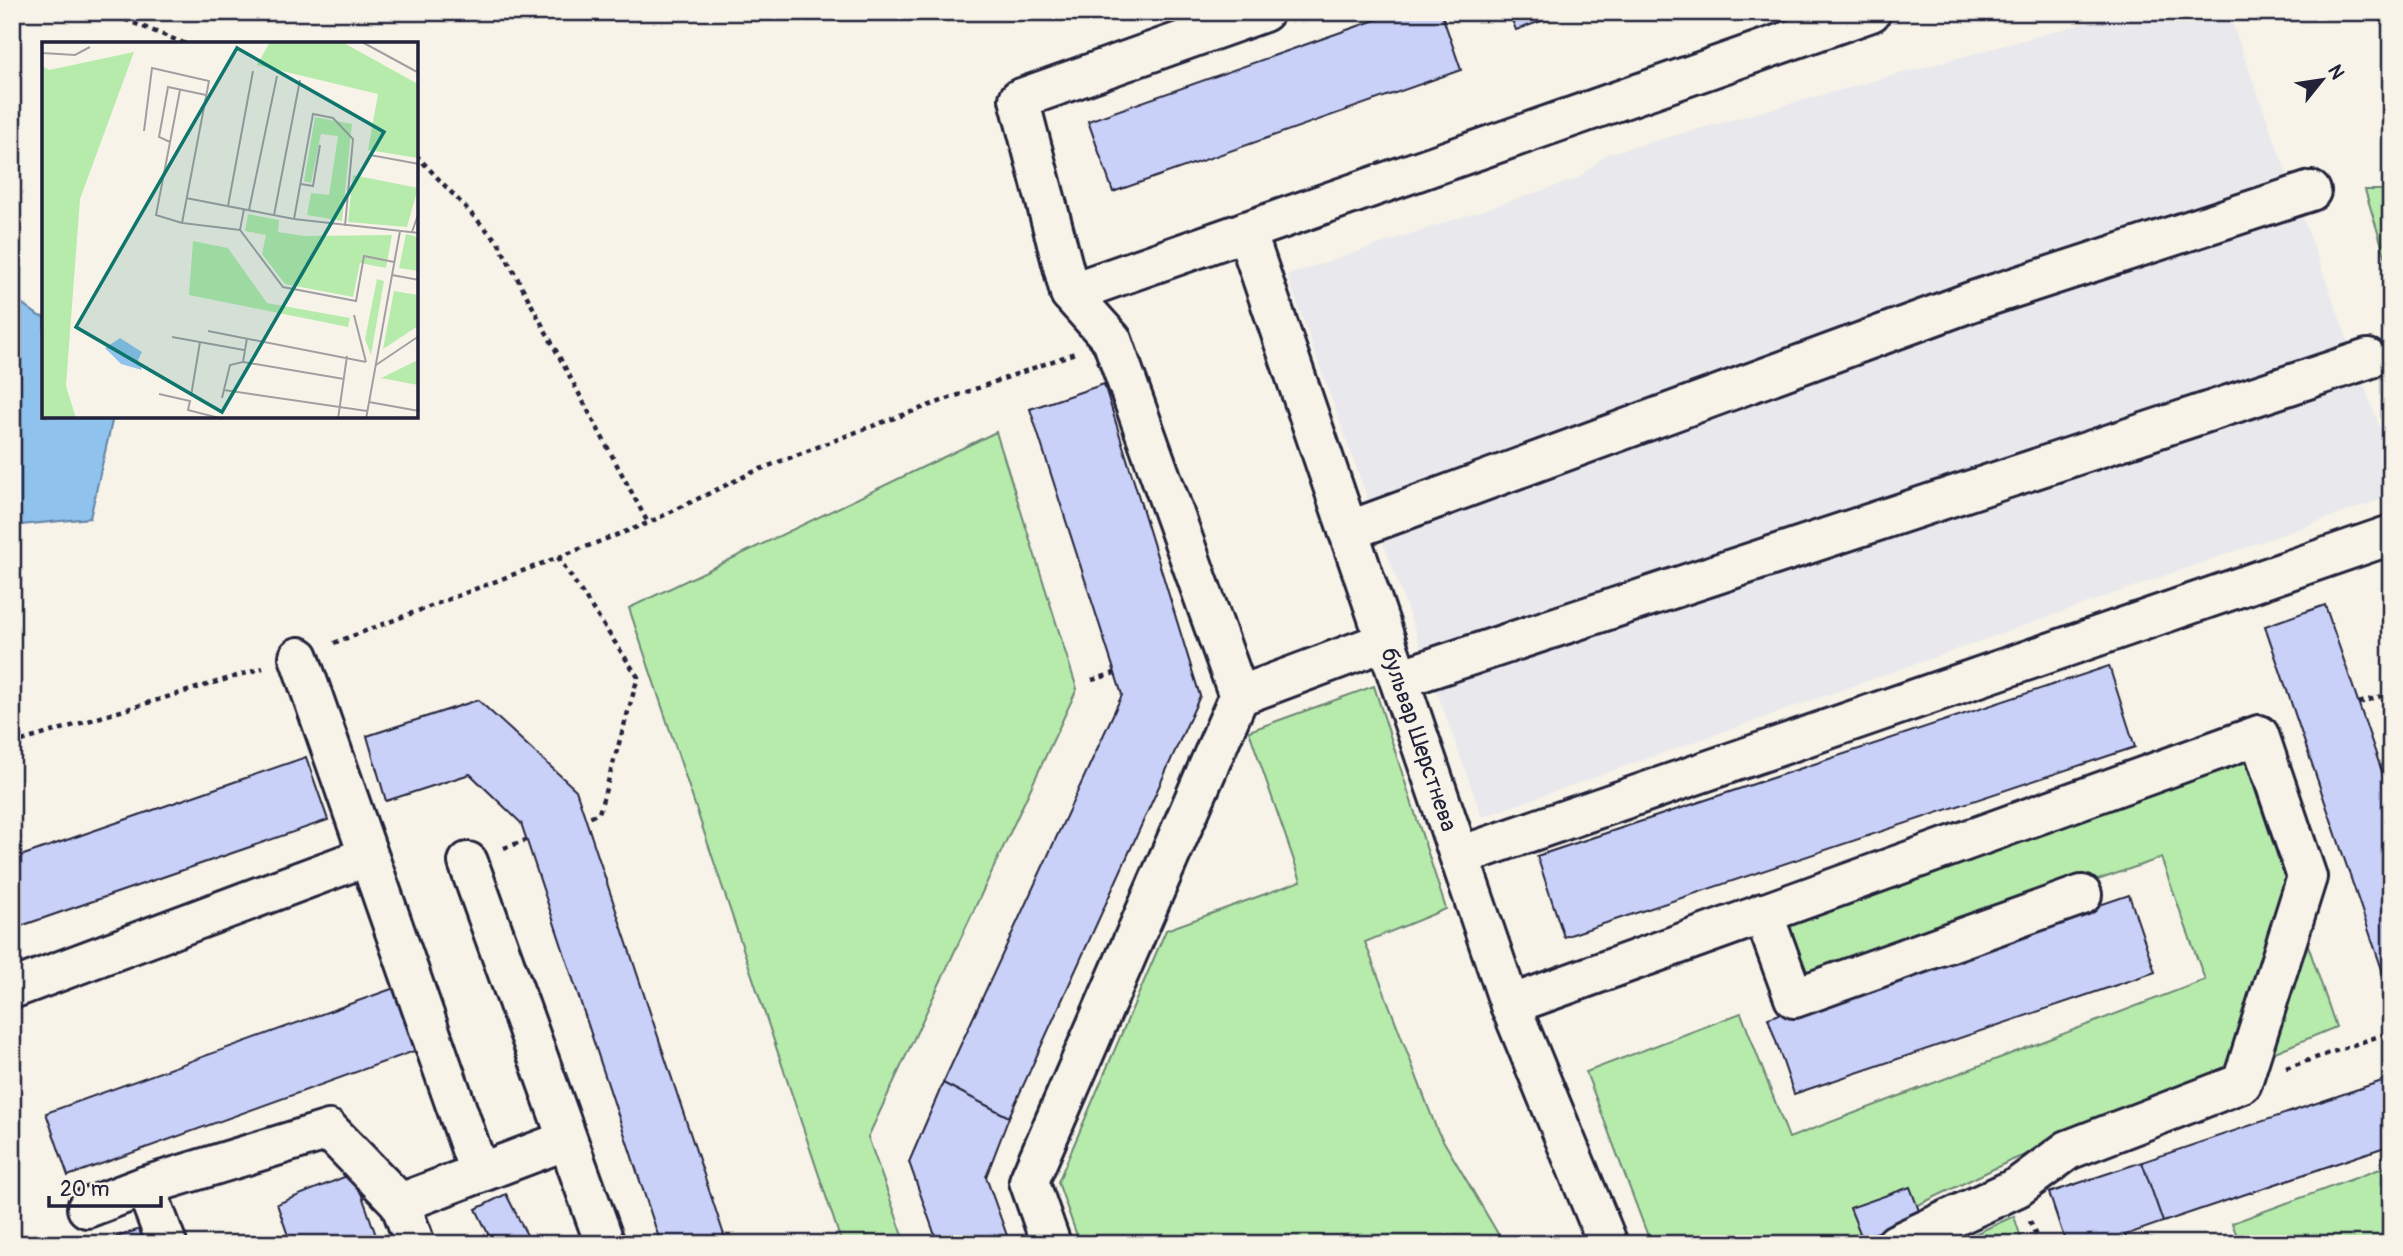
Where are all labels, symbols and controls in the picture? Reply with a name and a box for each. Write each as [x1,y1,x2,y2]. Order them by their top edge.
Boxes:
inset map [42,42,418,418]
north arrow [2288,46,2358,116]
text: N [2322,60,2350,84]
street label: бульвар Шерстнева [1374,644,1464,835]
scale bar [49,1165,161,1209]
text: 20 m [60,1176,109,1203]

